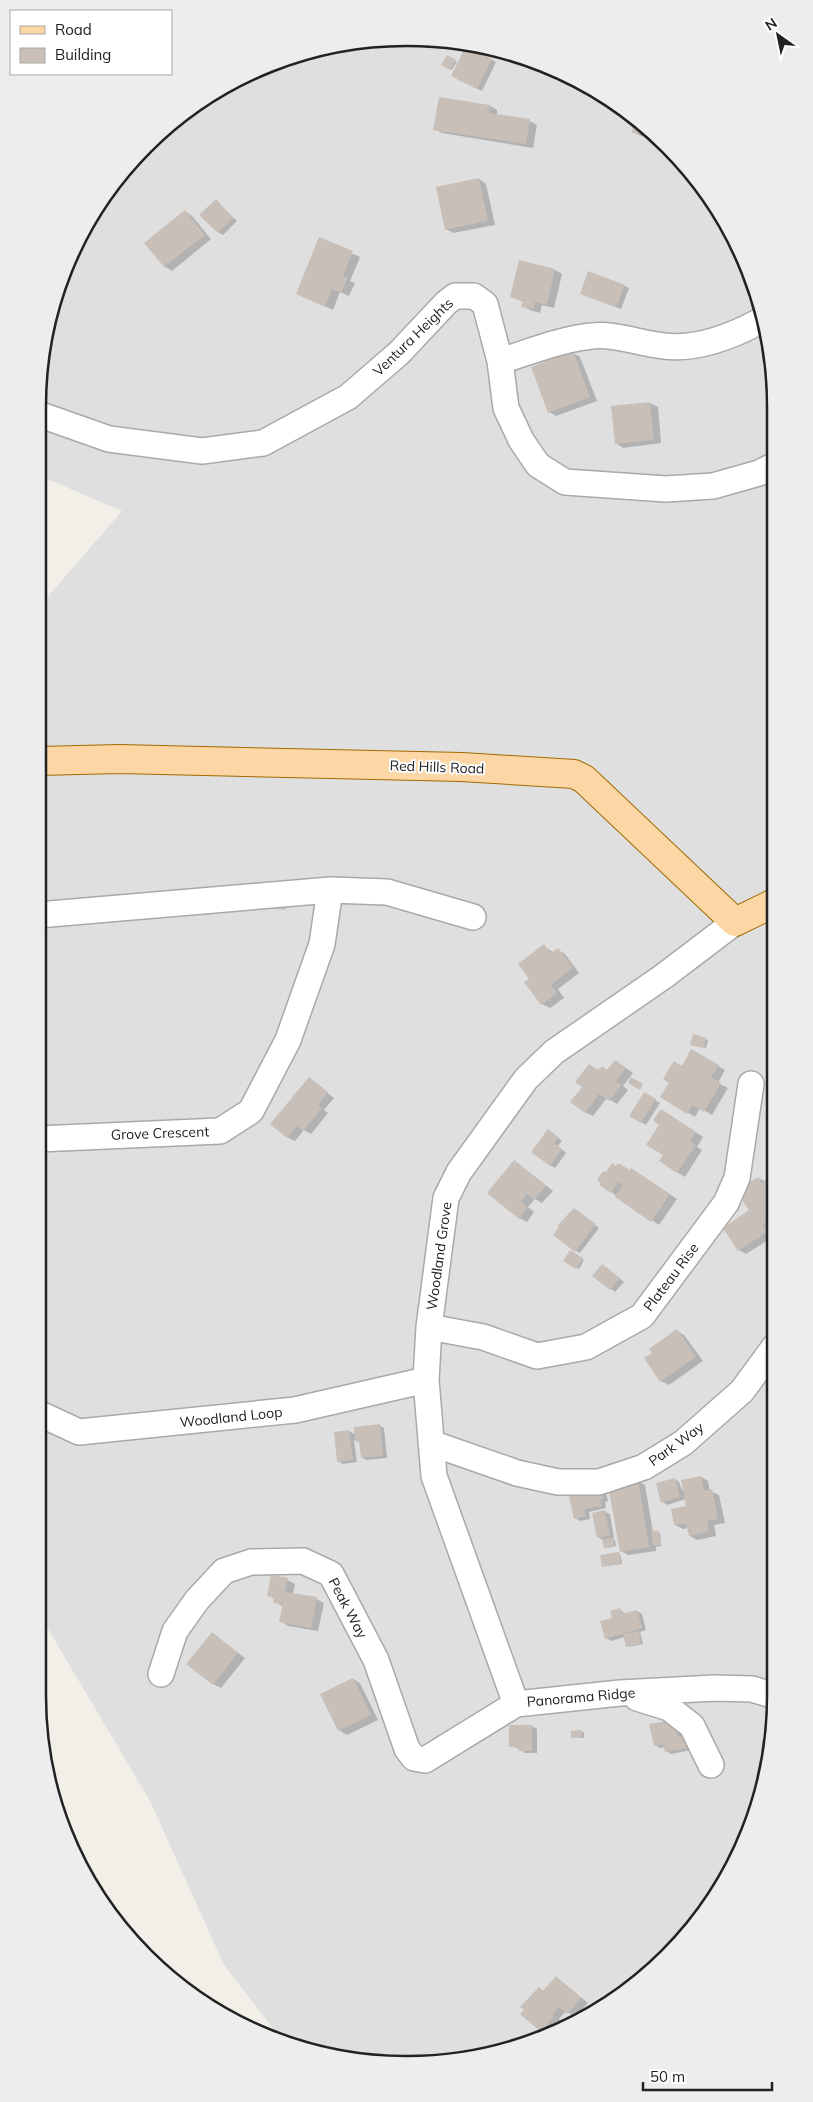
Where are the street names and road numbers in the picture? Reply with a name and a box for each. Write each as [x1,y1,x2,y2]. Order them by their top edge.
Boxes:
street label: Ventura Heights [369,294,457,380]
street label: Red Hills Road [389,756,485,778]
street label: Grove Crescent [111,1122,210,1144]
street label: Woodland Grove [422,1201,456,1311]
street label: Plateau Rise [639,1239,703,1315]
street label: Woodland Loop [179,1403,283,1431]
street label: Park Way [645,1418,707,1470]
street label: Peak Way [325,1575,372,1642]
street label: Panorama Ridge [526,1683,636,1711]

